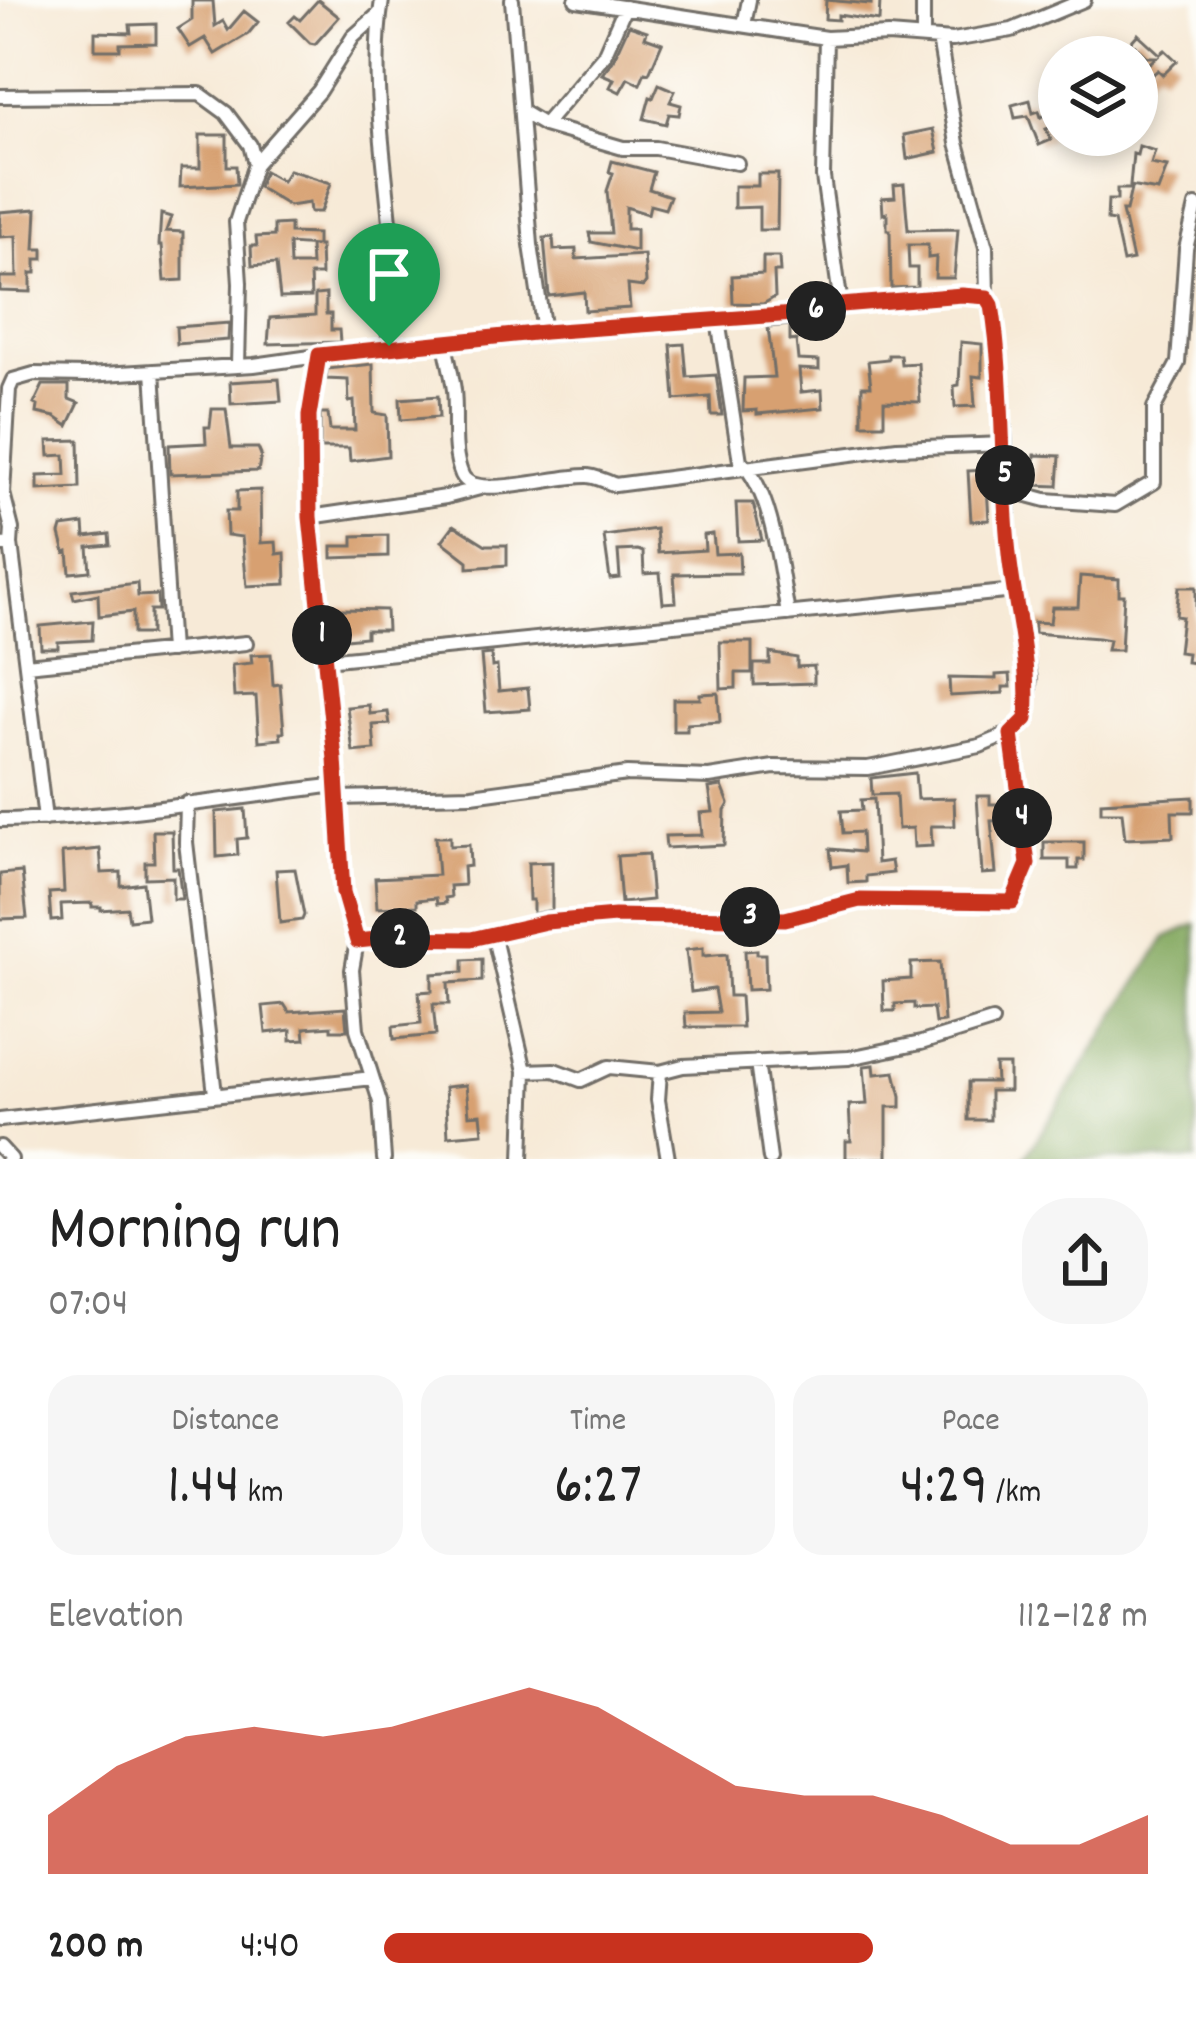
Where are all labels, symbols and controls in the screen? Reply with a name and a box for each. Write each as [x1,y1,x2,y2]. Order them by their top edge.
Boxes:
map controls [1038,36,1158,156]
button: layers [1038,36,1158,156]
pin [338,223,440,346]
icon: arrive [356,241,422,307]
pin: 6 [786,281,846,341]
text: 6 [808,287,824,334]
pin: 5 [975,445,1035,505]
text: 5 [997,451,1013,498]
pin: 1 [292,605,352,665]
text: 1 [318,611,326,658]
pin: 4 [992,788,1052,848]
text: 4 [1015,794,1029,841]
pin: 3 [720,887,780,947]
text: 3 [743,893,757,940]
pin: 2 [370,908,430,968]
text: 2 [393,914,407,961]
text: Morning run [48,1187,341,1281]
button: share [1022,1198,1148,1324]
text: 07:04 [48,1279,128,1334]
text: Distance [172,1399,279,1446]
text: Time [570,1399,626,1446]
text: Pace [942,1399,1000,1446]
text: 1.44 [167,1446,240,1532]
text: 6:27 [554,1446,642,1532]
text: 4:29 [900,1446,988,1532]
text: km [240,1471,284,1518]
text: /km [988,1471,1042,1518]
text: Elevation [48,1591,184,1646]
text: 112–128 m [1018,1591,1148,1646]
text: 200 m [48,1921,143,1976]
text: 4:40 [240,1921,300,1976]

